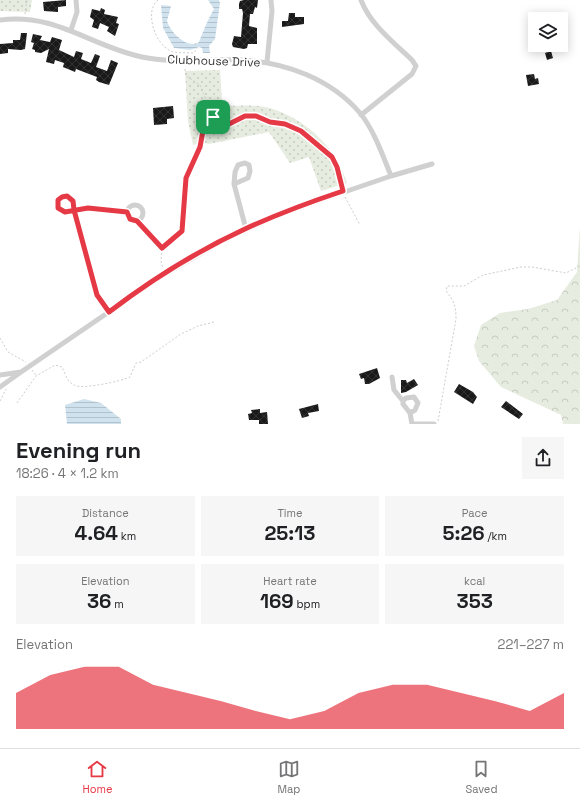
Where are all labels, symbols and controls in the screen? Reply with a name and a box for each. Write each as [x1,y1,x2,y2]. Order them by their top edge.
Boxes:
map controls [528,12,568,52]
button: layers [528,12,568,52]
street label: Clubhouse Drive [167,51,261,71]
pin [196,100,230,134]
icon: arrive [202,106,224,128]
text: Evening run [16,436,141,464]
button: share [522,437,564,479]
text: 18:26 · 4 × 1.2 km [16,465,119,482]
text: Distance [82,506,129,520]
text: Time [277,506,303,520]
text: Pace [462,506,488,520]
text: 4.64 [74,520,118,546]
text: 25:13 [264,520,316,546]
text: 5:26 [442,520,485,546]
text: km [118,529,136,543]
text: /km [485,529,507,543]
text: Elevation [81,574,129,588]
text: Heart rate [263,574,317,588]
text: kcal [464,574,485,588]
text: 36 [87,588,111,614]
text: 169 [260,588,294,614]
text: 353 [457,588,493,614]
text: m [111,597,124,611]
text: bpm [294,597,320,611]
text: Elevation [16,636,73,653]
text: 221–227 m [498,636,564,653]
tab: Home [82,758,112,796]
tab: Map [277,758,300,796]
tab: Saved [465,758,497,796]

